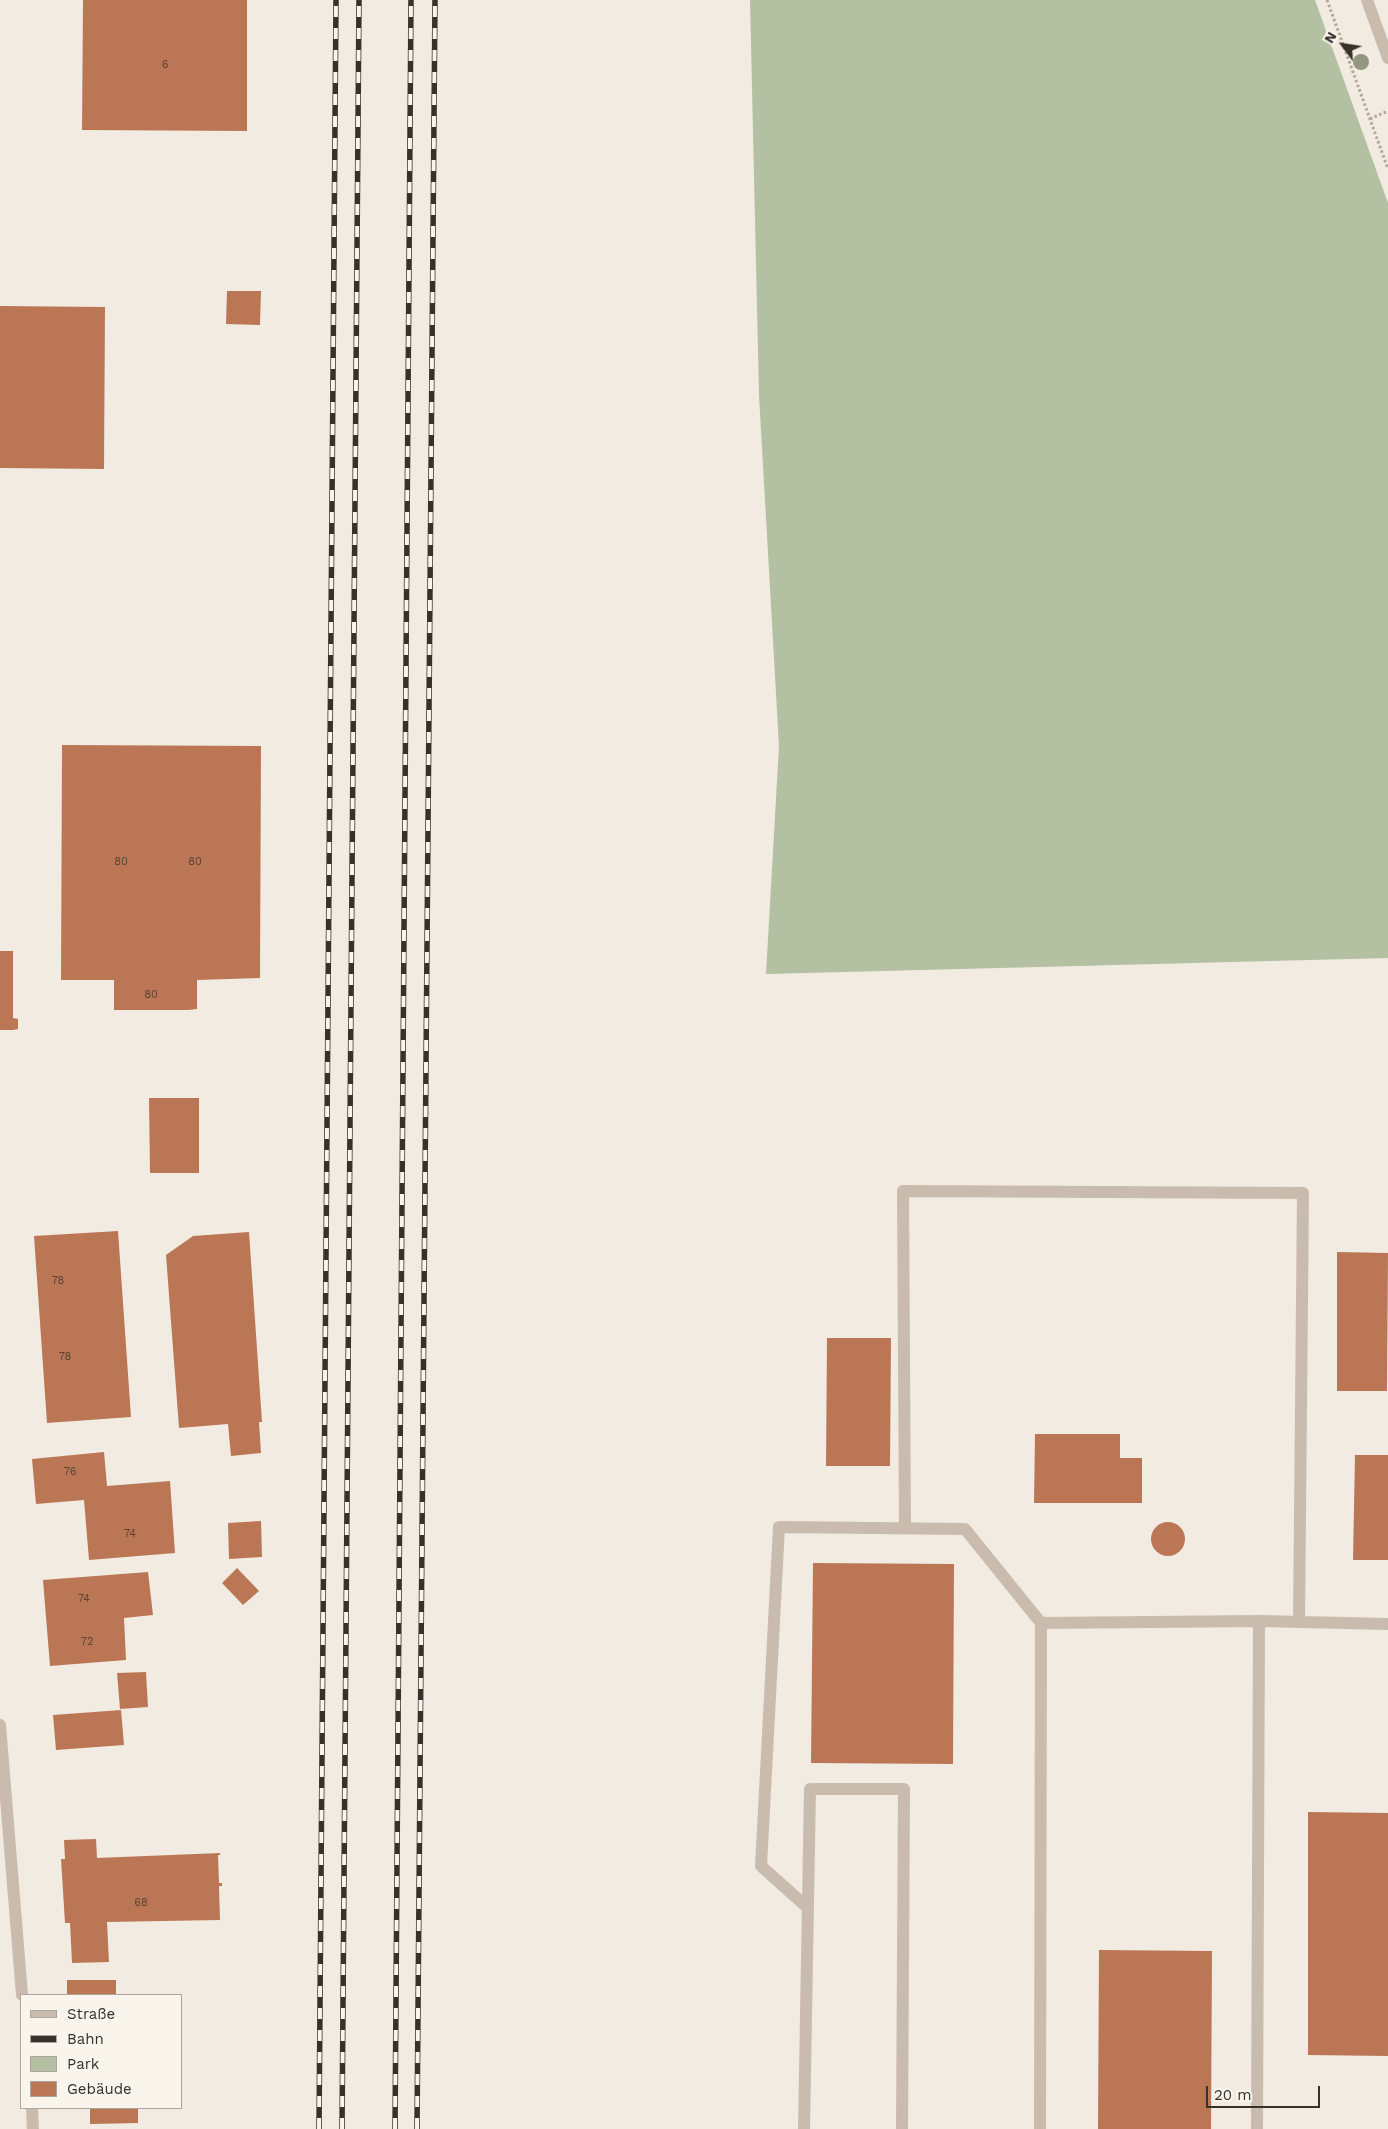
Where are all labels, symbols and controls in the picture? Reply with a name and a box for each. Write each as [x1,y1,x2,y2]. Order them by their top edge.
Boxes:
north arrow [1318,20,1368,70]
text: N [1321,29,1340,46]
house number: 6 [162,58,168,72]
house number: 80 [114,855,128,869]
house number: 80 [188,855,202,869]
house number: 80 [144,988,158,1002]
house number: 78 [52,1274,64,1288]
house number: 78 [59,1350,71,1364]
house number: 76 [64,1465,76,1479]
house number: 74 [124,1527,136,1541]
house number: 74 [78,1592,90,1606]
house number: 72 [81,1635,93,1649]
house number: 68 [134,1896,148,1910]
legend [20,1994,182,2109]
text: Straße [67,2005,115,2023]
text: Bahn [67,2030,104,2048]
text: Park [67,2055,99,2073]
scale bar [1208,2076,1322,2108]
text: Gebäude [67,2080,132,2098]
text: 20 m [1214,2086,1252,2104]

